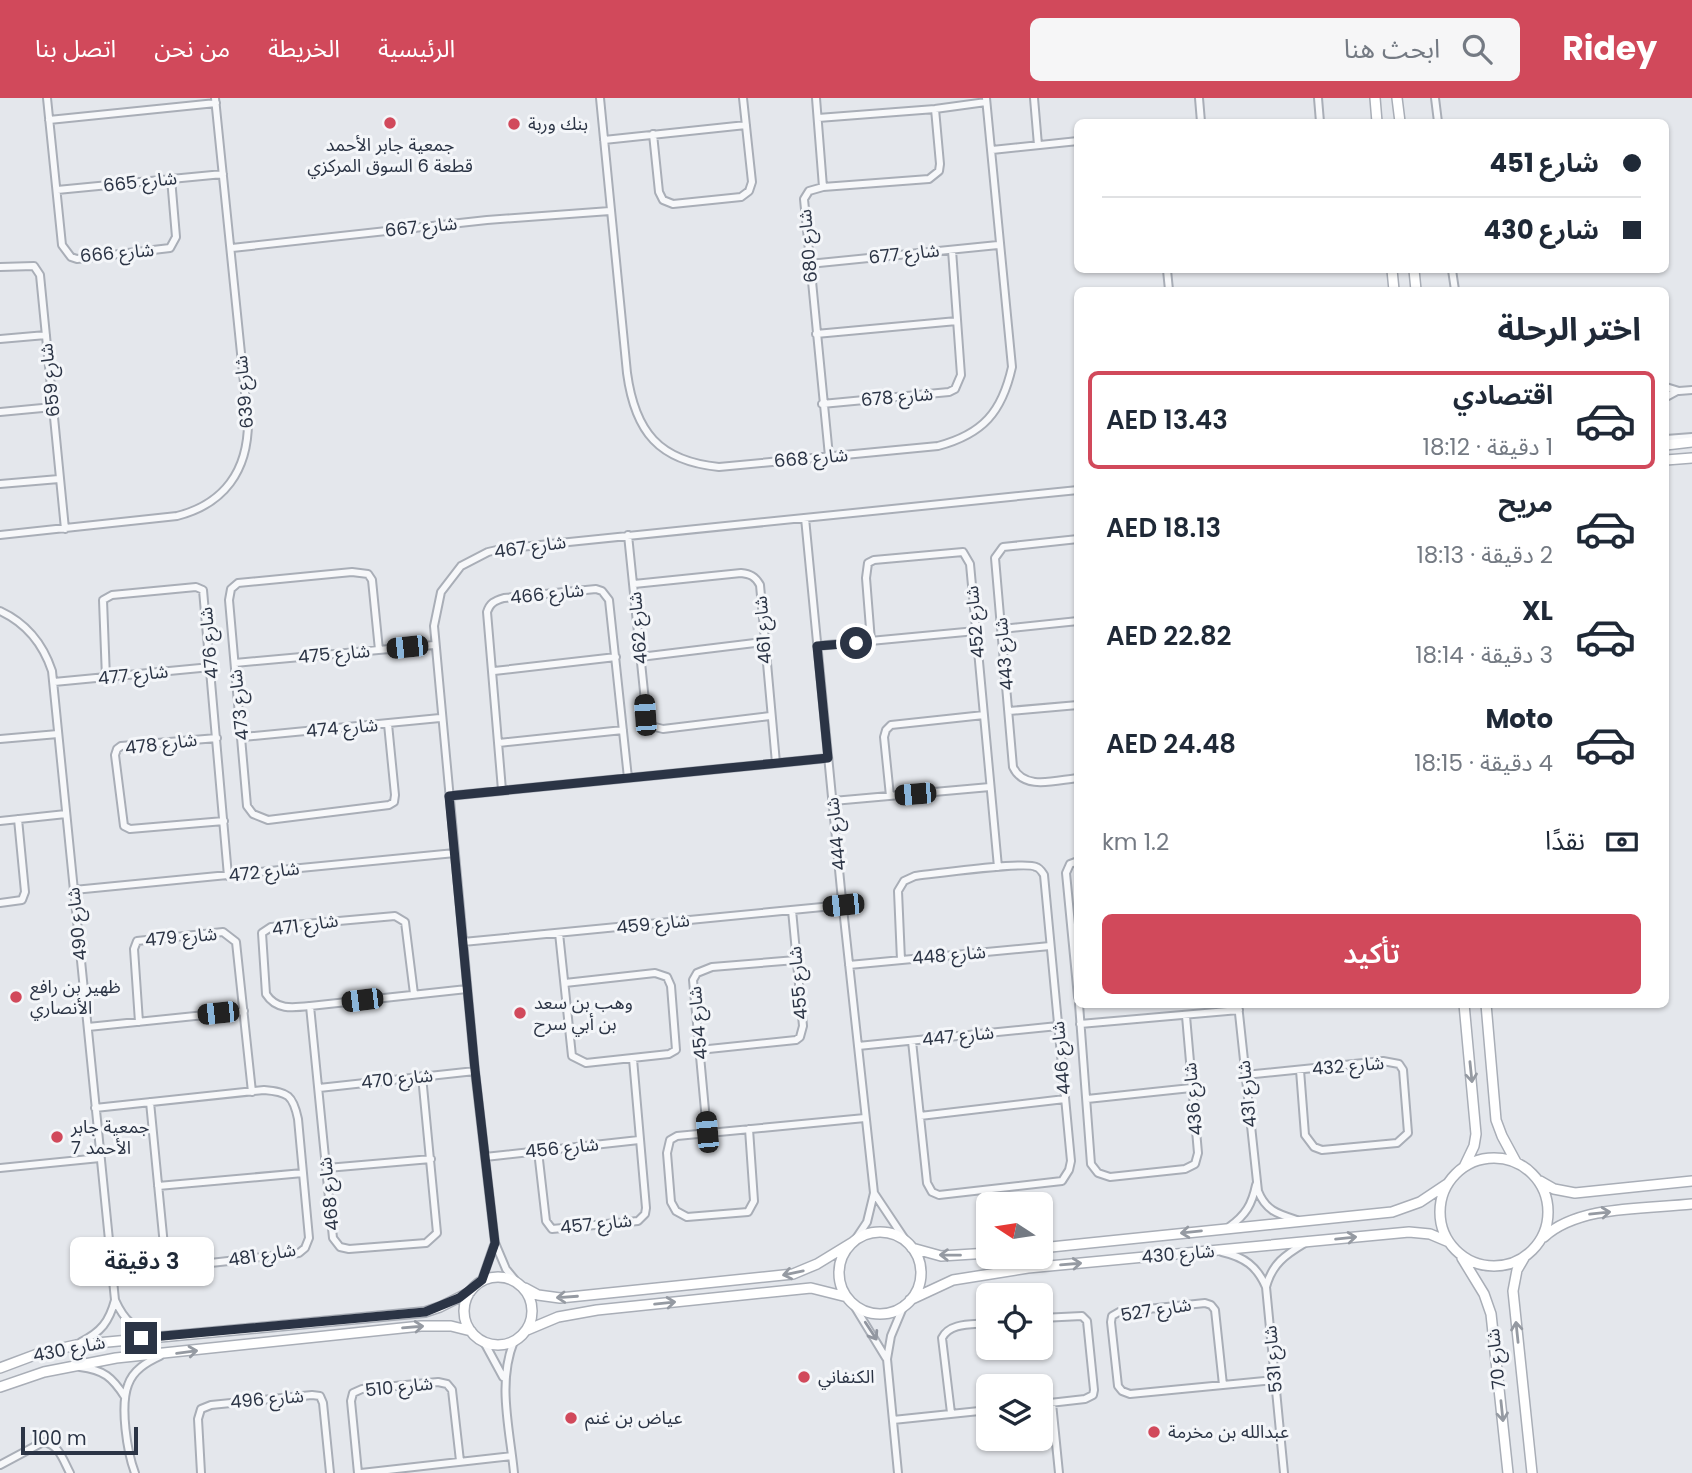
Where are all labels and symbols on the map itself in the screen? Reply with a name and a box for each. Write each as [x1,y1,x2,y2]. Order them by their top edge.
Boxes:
place label: بنك وربة [528,111,588,136]
marker: جمعية جابر الأحمد قطعة 6 السوق المركزي [382,115,398,131]
marker: بنك وربة [506,116,522,132]
place label: جمعية جابر الأحمد قطعة 6 السوق المركزي [307,132,473,179]
street label: شارع 665 [102,165,178,200]
street label: شارع 680 [792,208,825,284]
street label: شارع 667 [384,210,459,245]
street label: شارع 666 [79,237,155,270]
street label: شارع 677 [867,237,941,272]
street label: شارع 659 [33,342,68,418]
street label: شارع 639 [228,354,261,430]
street label: شارع 678 [860,381,934,414]
street label: شارع 668 [773,442,849,475]
street label: شارع 467 [492,529,568,566]
street label: شارع 466 [509,577,585,612]
street label: شارع 452 [959,584,992,659]
street label: شارع 462 [622,590,655,665]
street label: شارع 461 [748,595,779,665]
street label: شارع 476 [193,606,226,680]
street label: شارع 443 [988,616,1021,692]
route start [840,627,872,659]
car [386,634,429,660]
street label: شارع 475 [297,638,371,671]
street label: شارع 477 [96,658,170,693]
street label: شارع 473 [222,668,257,742]
car [634,693,657,737]
street label: شارع 474 [305,712,379,745]
street label: شارع 478 [123,727,199,762]
car [894,782,937,806]
street label: شارع 444 [819,796,854,872]
street label: شارع 472 [227,855,301,890]
street label: شارع 490 [60,886,95,962]
car [822,892,865,918]
street label: شارع 471 [270,907,340,944]
street label: شارع 459 [615,907,691,942]
street label: شارع 479 [144,921,218,954]
street label: شارع 448 [911,939,987,972]
street label: شارع 455 [782,945,815,1021]
place label: ظهير بن رافع الأنصاري [30,974,121,1021]
street label: شارع 454 [682,985,715,1061]
car [340,987,385,1013]
marker: ظهير بن رافع الأنصاري [8,989,24,1005]
place label: وهب بن سعد بن أبي سرح [534,990,633,1037]
car [197,1000,240,1026]
marker: وهب بن سعد بن أبي سرح [512,1005,528,1021]
street label: شارع 447 [921,1019,995,1054]
street label: شارع 446 [1045,1020,1078,1096]
street label: شارع 432 [1311,1050,1385,1083]
street label: شارع 431 [1231,1059,1264,1129]
street label: شارع 436 [1177,1061,1210,1137]
one-way arrow [1465,1061,1478,1083]
street label: شارع 470 [360,1062,434,1097]
car [695,1110,720,1154]
place label: جمعية جابر الأحمد 7 [70,1114,149,1160]
marker: جمعية جابر الأحمد 7 [49,1129,65,1145]
street label: شارع 456 [524,1131,600,1166]
street label: شارع 468 [312,1156,347,1232]
north arrow [976,1192,1054,1269]
one-way arrow [1589,1206,1611,1219]
street label: شارع 457 [559,1207,633,1242]
one-way arrow [1180,1225,1203,1238]
one-way arrow [1334,1231,1357,1244]
callout: 3 دقيقة [69,1236,213,1286]
street label: شارع 481 [226,1237,298,1274]
street label: شارع 430 [1140,1238,1216,1271]
one-way arrow [939,1249,962,1262]
one-way arrow [1059,1257,1081,1270]
one-way arrow [782,1266,805,1280]
one-way arrow [555,1290,578,1303]
street label: شارع 527 [1119,1292,1193,1329]
one-way arrow [653,1296,675,1309]
one-way arrow [401,1320,424,1333]
one-way arrow [864,1321,878,1340]
one-way arrow [1511,1321,1524,1344]
route end [125,1322,157,1354]
street label: شارع 531 [1257,1324,1290,1394]
street label: شارع 70 [1480,1327,1513,1391]
street label: شارع 430 [31,1329,108,1370]
one-way arrow [175,1345,197,1358]
place label: الكنفاني [818,1364,875,1390]
marker: الكنفاني [796,1369,812,1385]
street label: شارع 510 [364,1371,434,1404]
street label: شارع 496 [229,1383,305,1416]
one-way arrow [1495,1399,1508,1422]
place label: عياض بن غنم [585,1405,682,1431]
marker: عياض بن غنم [563,1410,579,1426]
place label: عبدالله بن مخرمة [1168,1419,1289,1444]
scale bar [21,1424,138,1456]
marker: عبدالله بن مخرمة [1146,1424,1162,1440]

